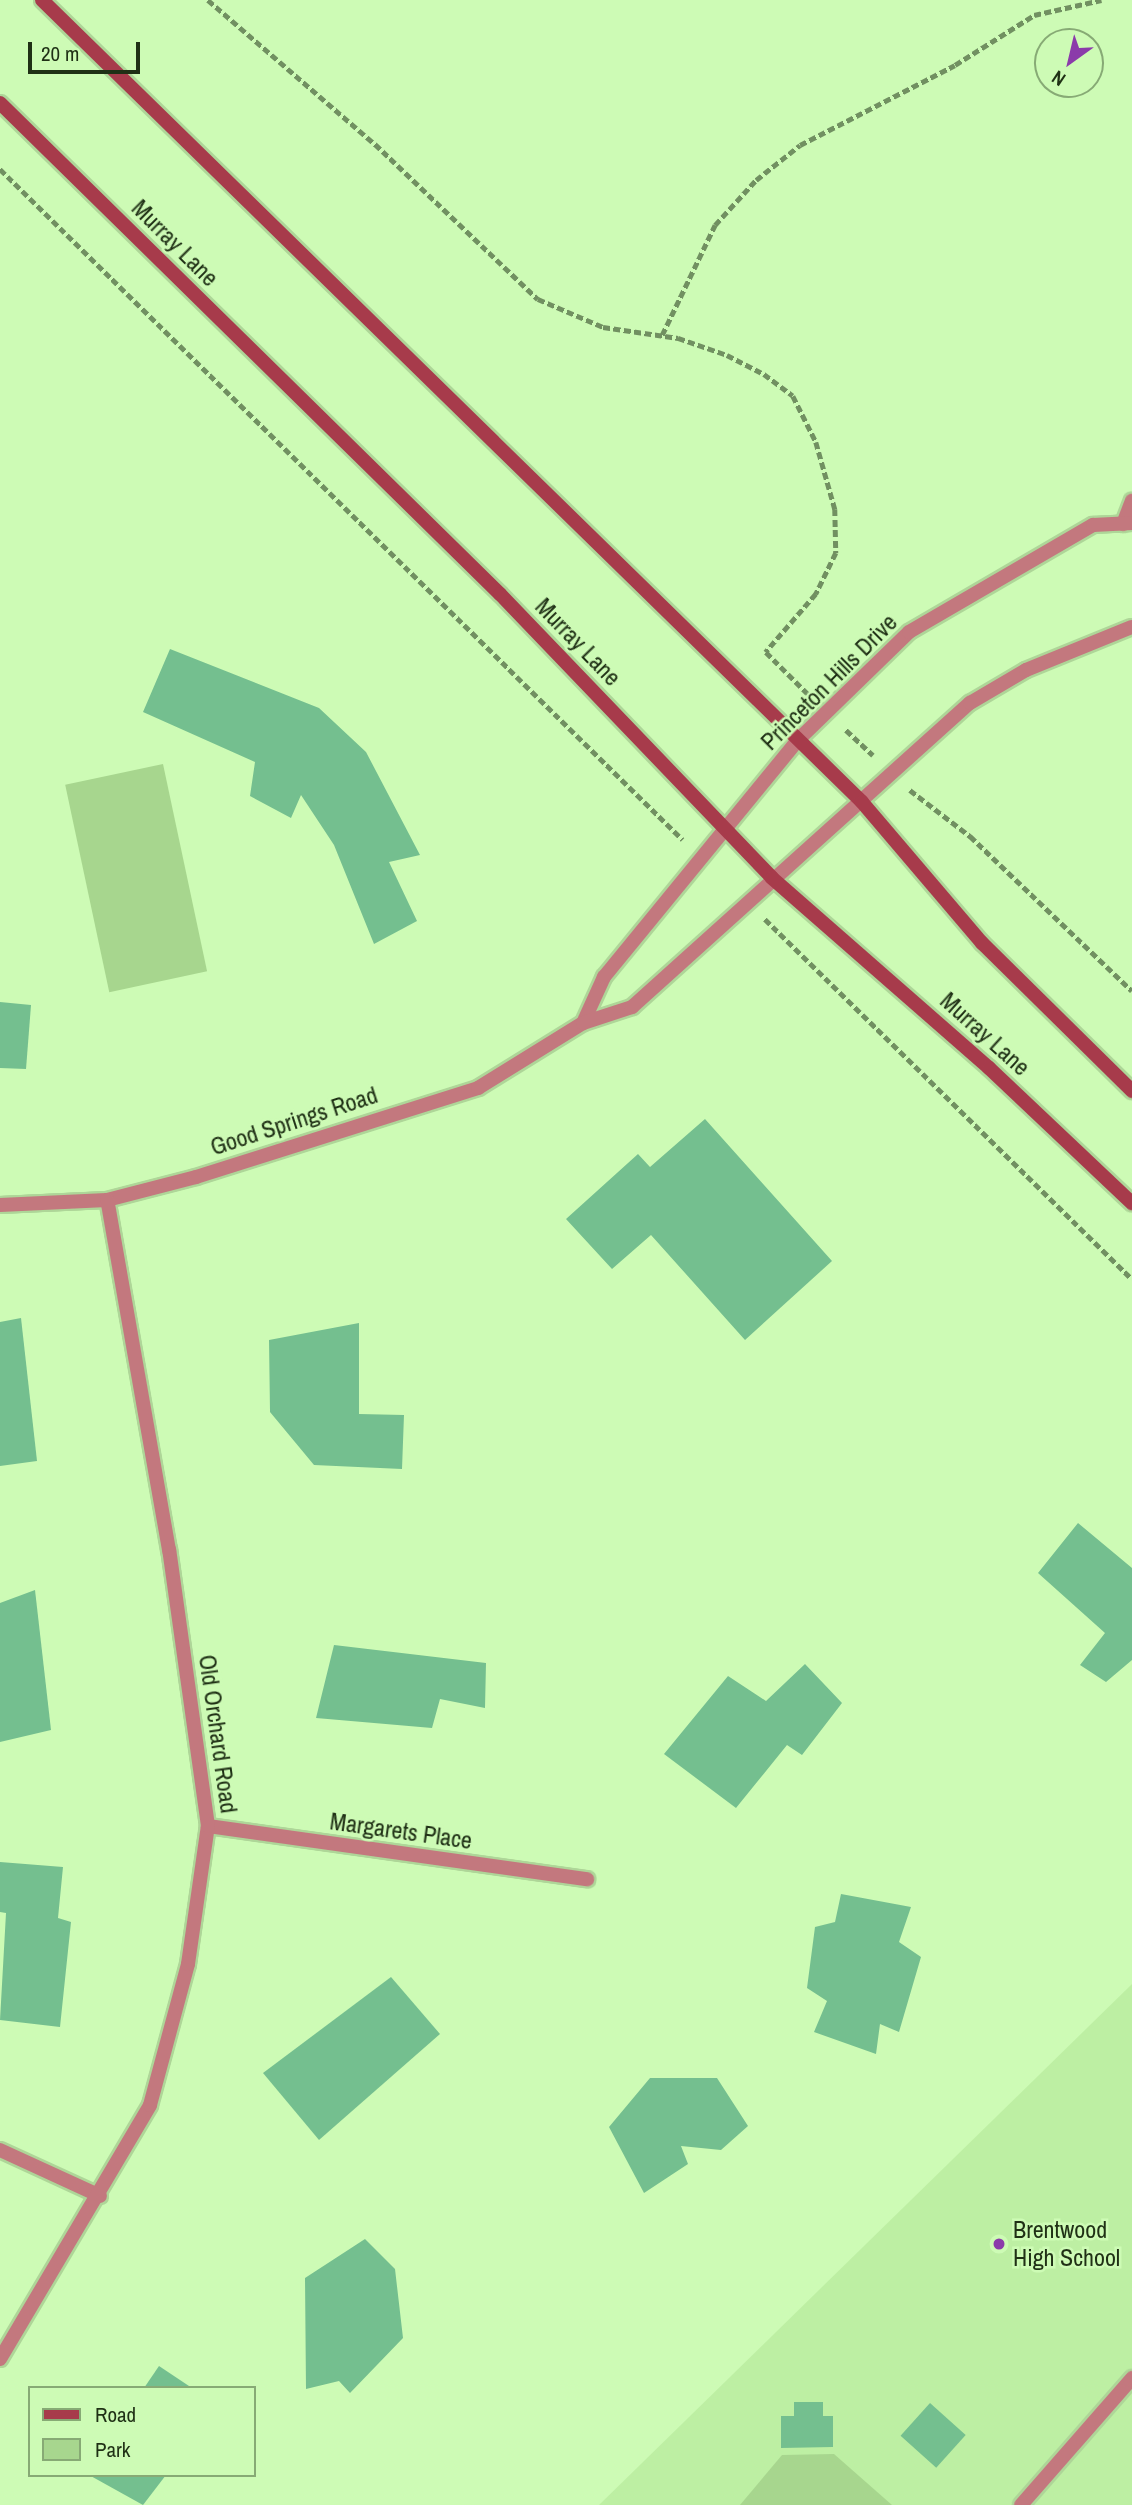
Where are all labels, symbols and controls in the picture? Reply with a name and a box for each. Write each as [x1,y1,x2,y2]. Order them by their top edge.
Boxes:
scale bar [32,28,144,72]
north arrow [1034,28,1104,98]
text: 20 m [41,39,79,68]
text: N [1046,65,1070,93]
street label: Murray Lane [126,194,224,292]
street label: Murray Lane [529,592,627,692]
street label: Princeton Hills Drive [755,608,903,756]
street label: Murray Lane [934,986,1036,1082]
street label: Good Springs Road [207,1080,381,1162]
street label: Old Orchard Road [193,1653,243,1815]
street label: Margarets Place [328,1807,474,1855]
place label: Brentwood High School [1013,2216,1120,2272]
marker: Brentwood High School [991,2236,1007,2252]
legend [28,2386,256,2477]
text: Road [95,2400,136,2429]
text: Park [95,2435,130,2464]

